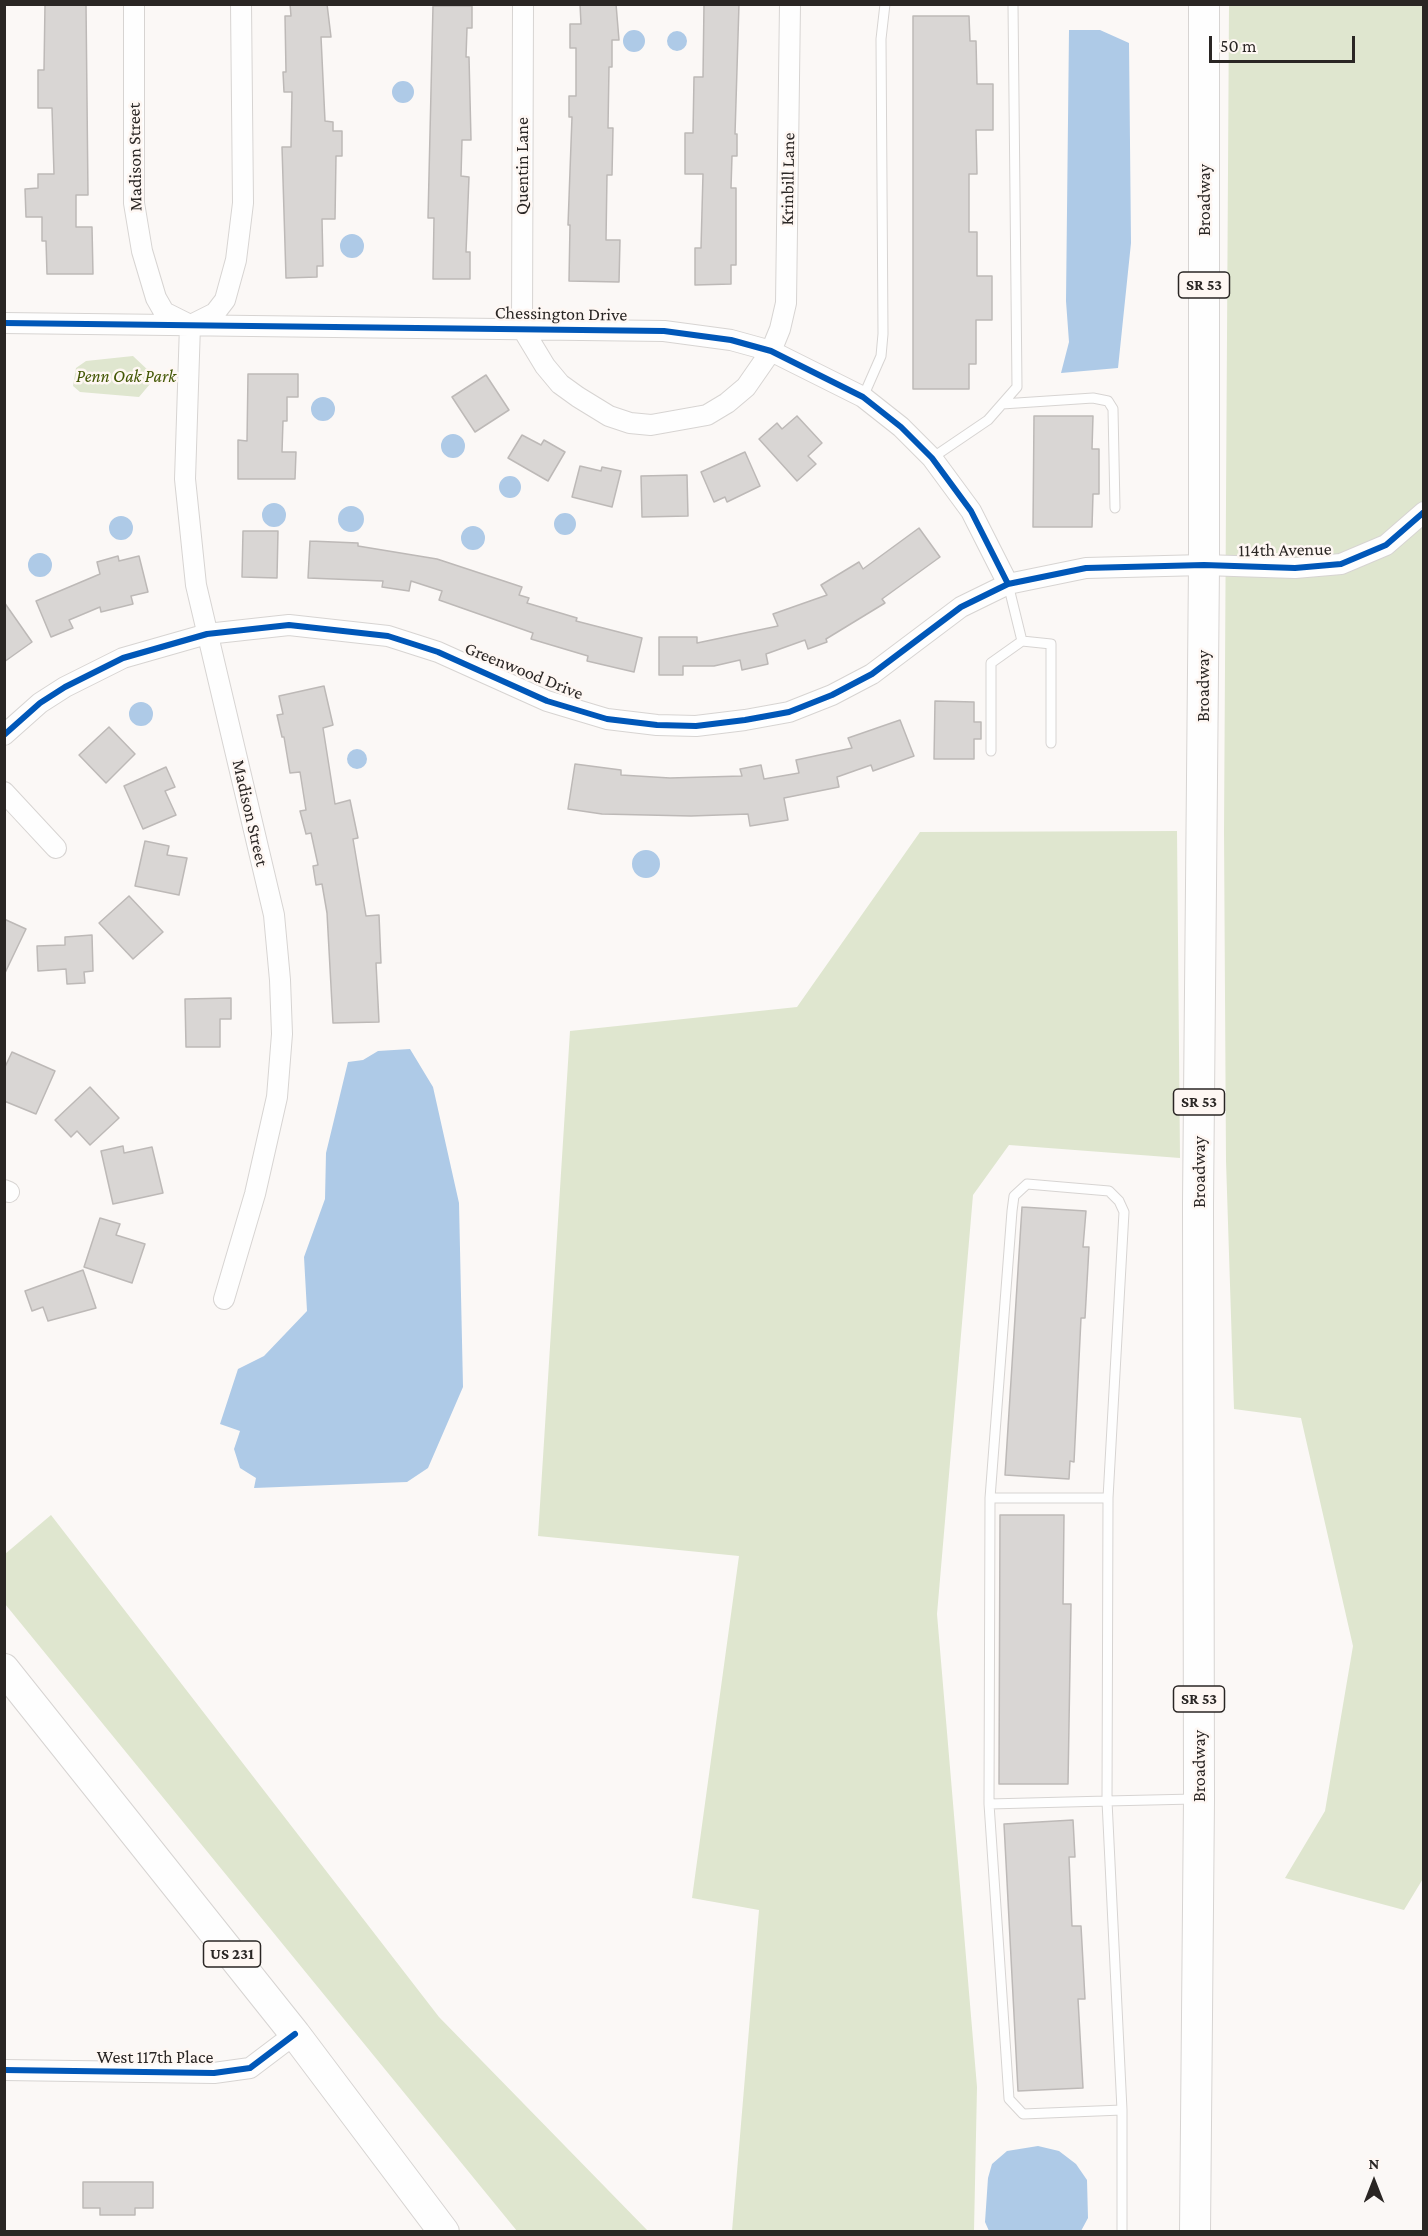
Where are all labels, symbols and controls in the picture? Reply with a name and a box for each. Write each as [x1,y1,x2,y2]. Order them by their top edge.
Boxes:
scale bar [1212,24,1358,62]
text: 50 m [1220,36,1257,56]
street label: Madison Street [123,102,147,212]
street label: Quentin Lane [511,117,533,215]
street label: Krinbill Lane [776,132,800,226]
street label: Broadway [1193,164,1215,236]
road number: SR 53 [1178,272,1230,298]
street label: Chessington Drive [495,302,627,326]
park label: Penn Oak Park [76,365,176,387]
street label: 114th Avenue [1238,538,1332,562]
street label: Greenwood Drive [462,637,586,705]
street label: Broadway [1192,650,1214,722]
street label: Madison Street [227,758,273,868]
road number: SR 53 [1174,1089,1224,1115]
street label: Broadway [1188,1136,1210,1208]
road number: SR 53 [1174,1686,1224,1712]
street label: Broadway [1188,1730,1210,1802]
road number: US 231 [204,1941,260,1967]
street label: West 117th Place [97,2046,213,2068]
north arrow [1344,2152,1404,2212]
text: N [1369,2155,1379,2172]

